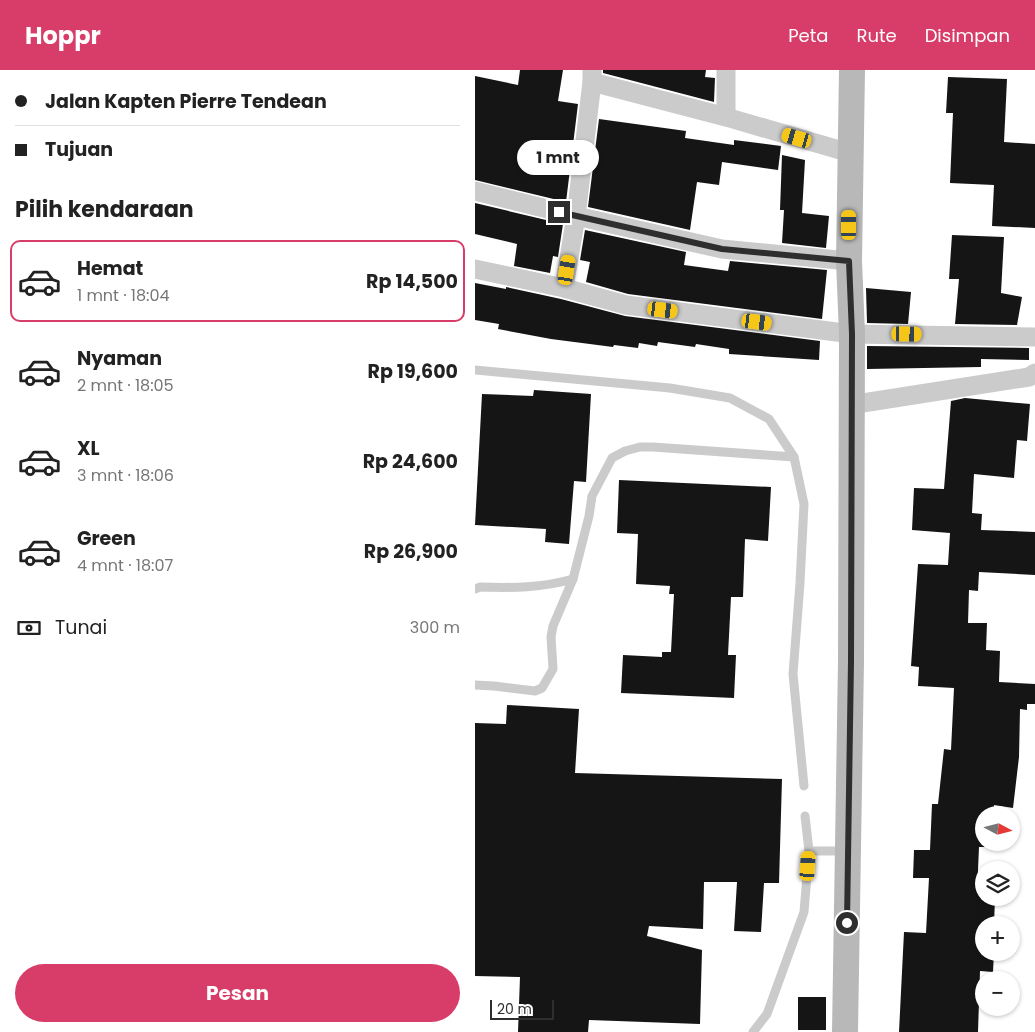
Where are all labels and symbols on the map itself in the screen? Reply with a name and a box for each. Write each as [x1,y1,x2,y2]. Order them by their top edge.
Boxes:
car [780,127,813,149]
callout: 1 mnt [518,140,600,174]
route end [548,201,570,223]
car [841,210,856,240]
car [557,254,576,286]
car [647,301,678,319]
car [741,313,772,331]
car [891,326,922,342]
north arrow [975,806,1020,851]
car [799,851,816,881]
route start [836,912,858,934]
scale bar [490,997,554,1020]

